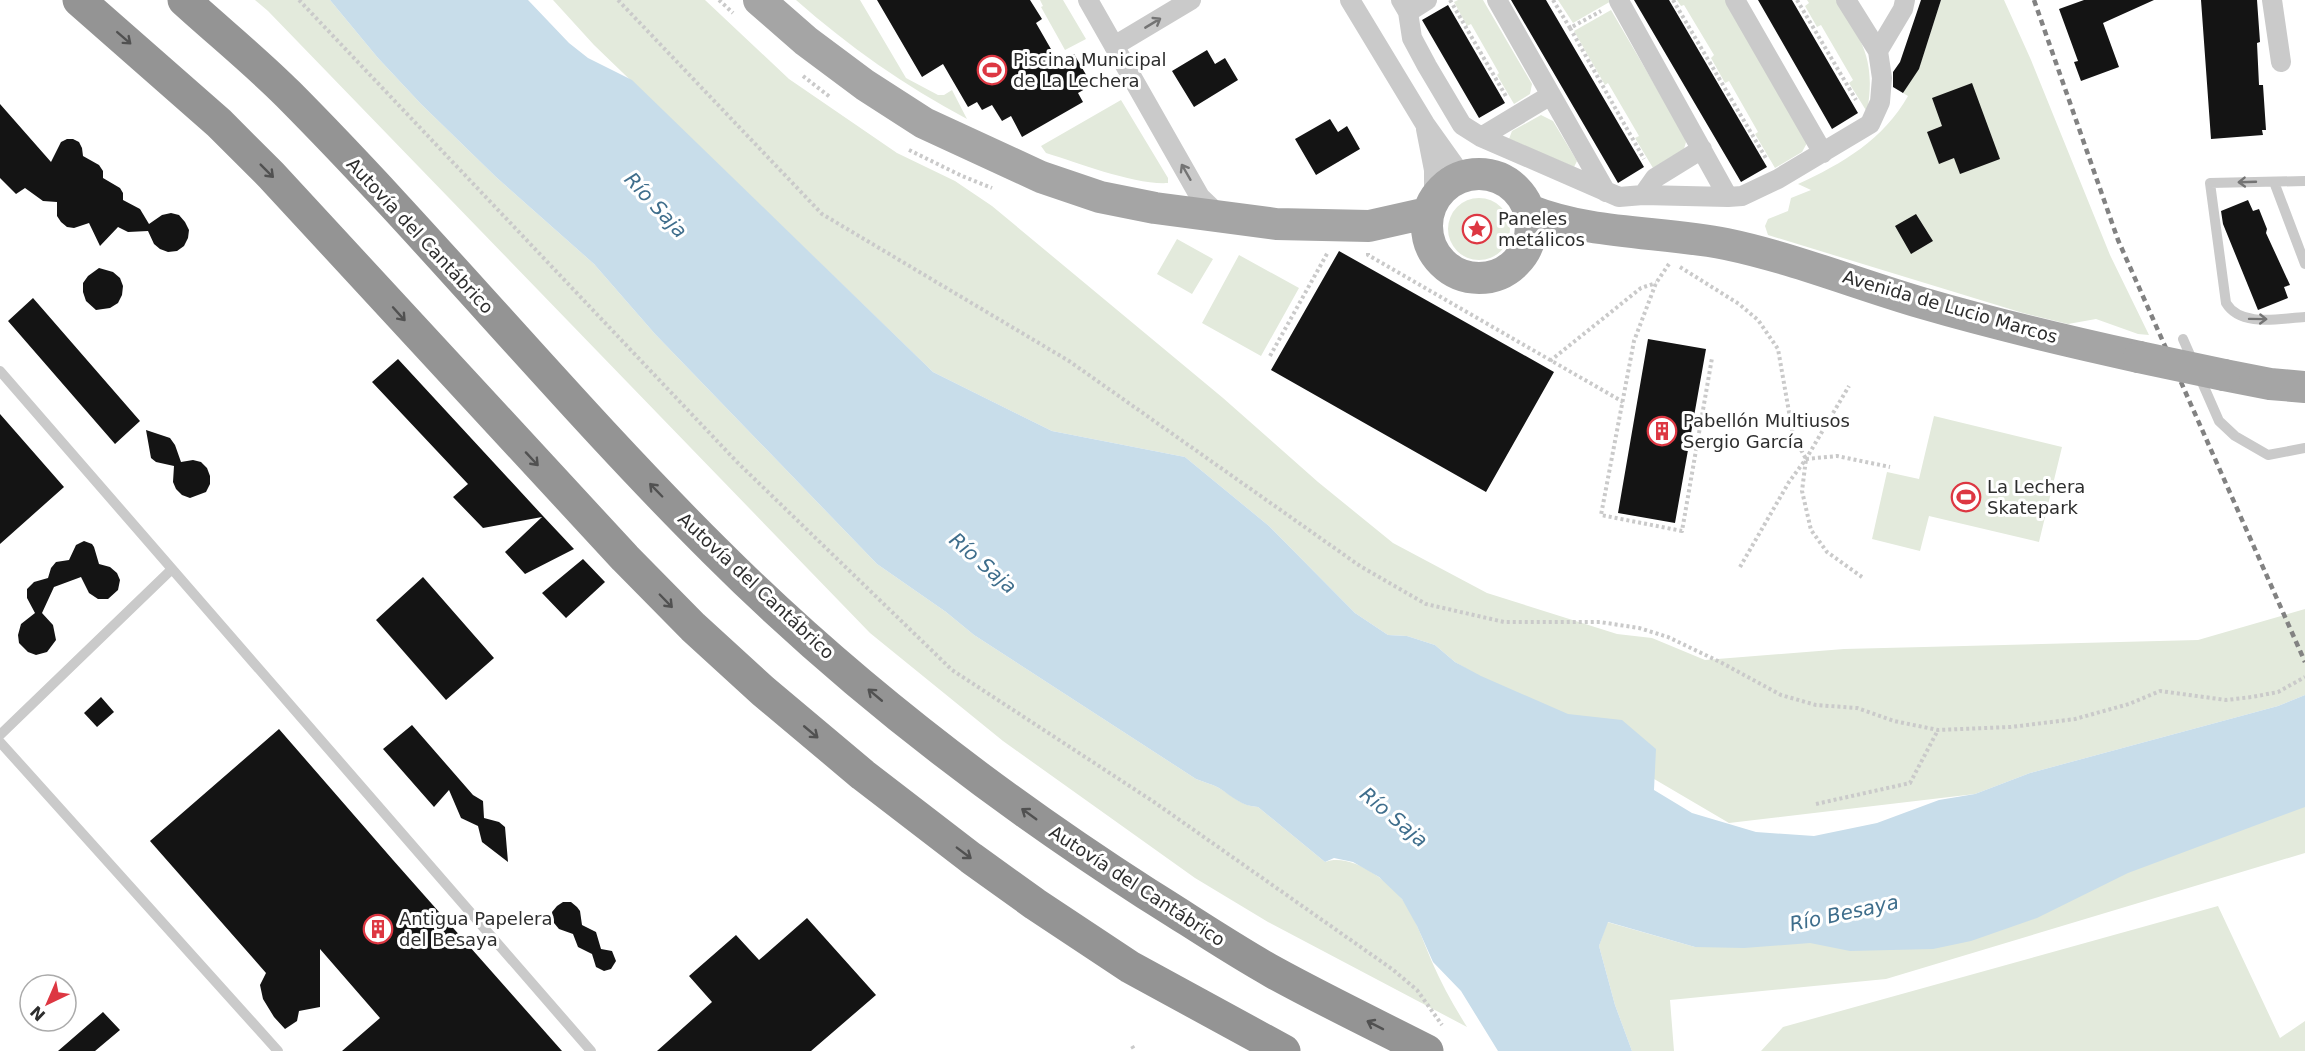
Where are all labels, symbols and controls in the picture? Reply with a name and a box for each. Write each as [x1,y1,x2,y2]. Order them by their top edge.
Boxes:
one-way arrow [1144,17,1161,29]
one-way arrow [116,31,131,45]
place label: Piscina Municipal de La Lechera [1013,49,1167,91]
sports icon: Piscina Municipal de La Lechera [976,54,1008,86]
street label: Autovía del Cantábrico [343,153,498,318]
one-way arrow [259,163,274,178]
one-way arrow [1179,164,1191,181]
water label: Río Saja [620,167,692,243]
one-way arrow [2237,177,2257,188]
place label: Paneles metálicos [1498,208,1585,250]
place icon: Paneles metálicos [1461,213,1493,245]
street label: Avenida de Lucio Marcos [1840,266,2060,347]
one-way arrow [392,306,406,321]
one-way arrow [2248,313,2267,324]
place label: Pabellón Multiusos Sergio García [1683,410,1850,452]
building icon: Pabellón Multiusos Sergio García [1646,415,1678,447]
one-way arrow [525,451,539,466]
place label: La Lechera Skatepark [1987,476,2085,518]
sports icon: La Lechera Skatepark [1950,481,1982,513]
one-way arrow [649,483,664,498]
street label: Autovía del Cantábrico [674,508,839,663]
water label: Río Saja [945,527,1021,599]
one-way arrow [659,593,674,608]
one-way arrow [868,688,883,702]
one-way arrow [802,725,818,738]
water label: Río Saja [1355,782,1433,852]
one-way arrow [1022,808,1038,820]
street label: Autovía del Cantábrico [1045,821,1229,950]
one-way arrow [955,846,971,859]
water label: Río Besaya [1787,890,1901,936]
place label: Antigua Papelera del Besaya [399,908,552,950]
building icon: Antigua Papelera del Besaya [362,913,394,945]
north arrow [18,973,78,1033]
text: N [27,1002,49,1025]
one-way arrow [1366,1018,1384,1030]

